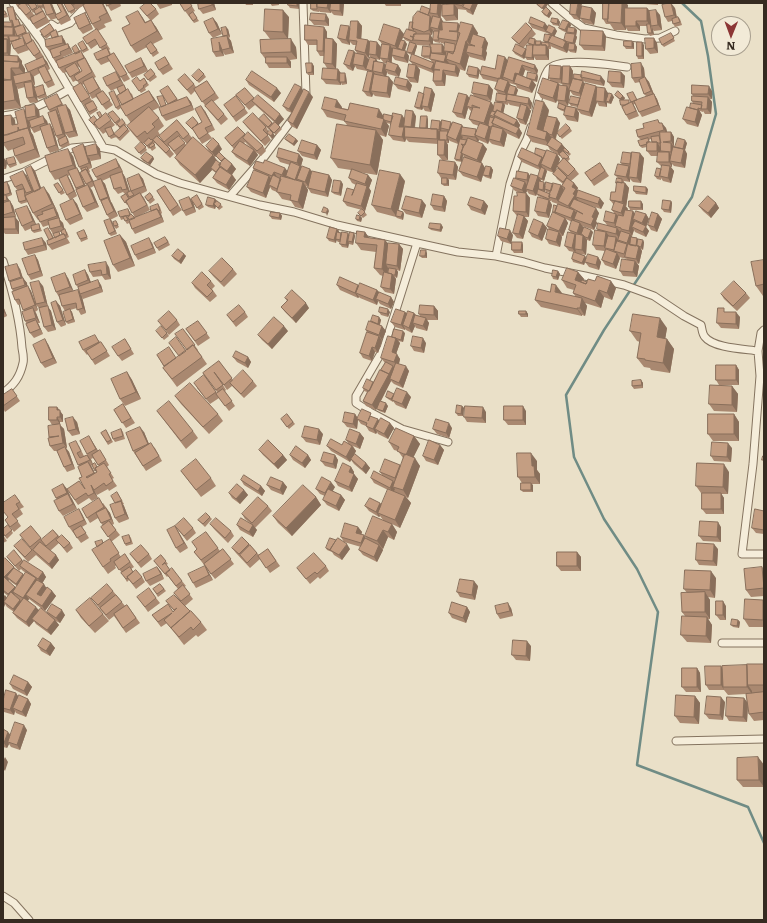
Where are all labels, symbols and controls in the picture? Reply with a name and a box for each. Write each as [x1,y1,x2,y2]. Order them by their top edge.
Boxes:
north arrow [711,16,751,56]
text: N [726,39,736,55]

